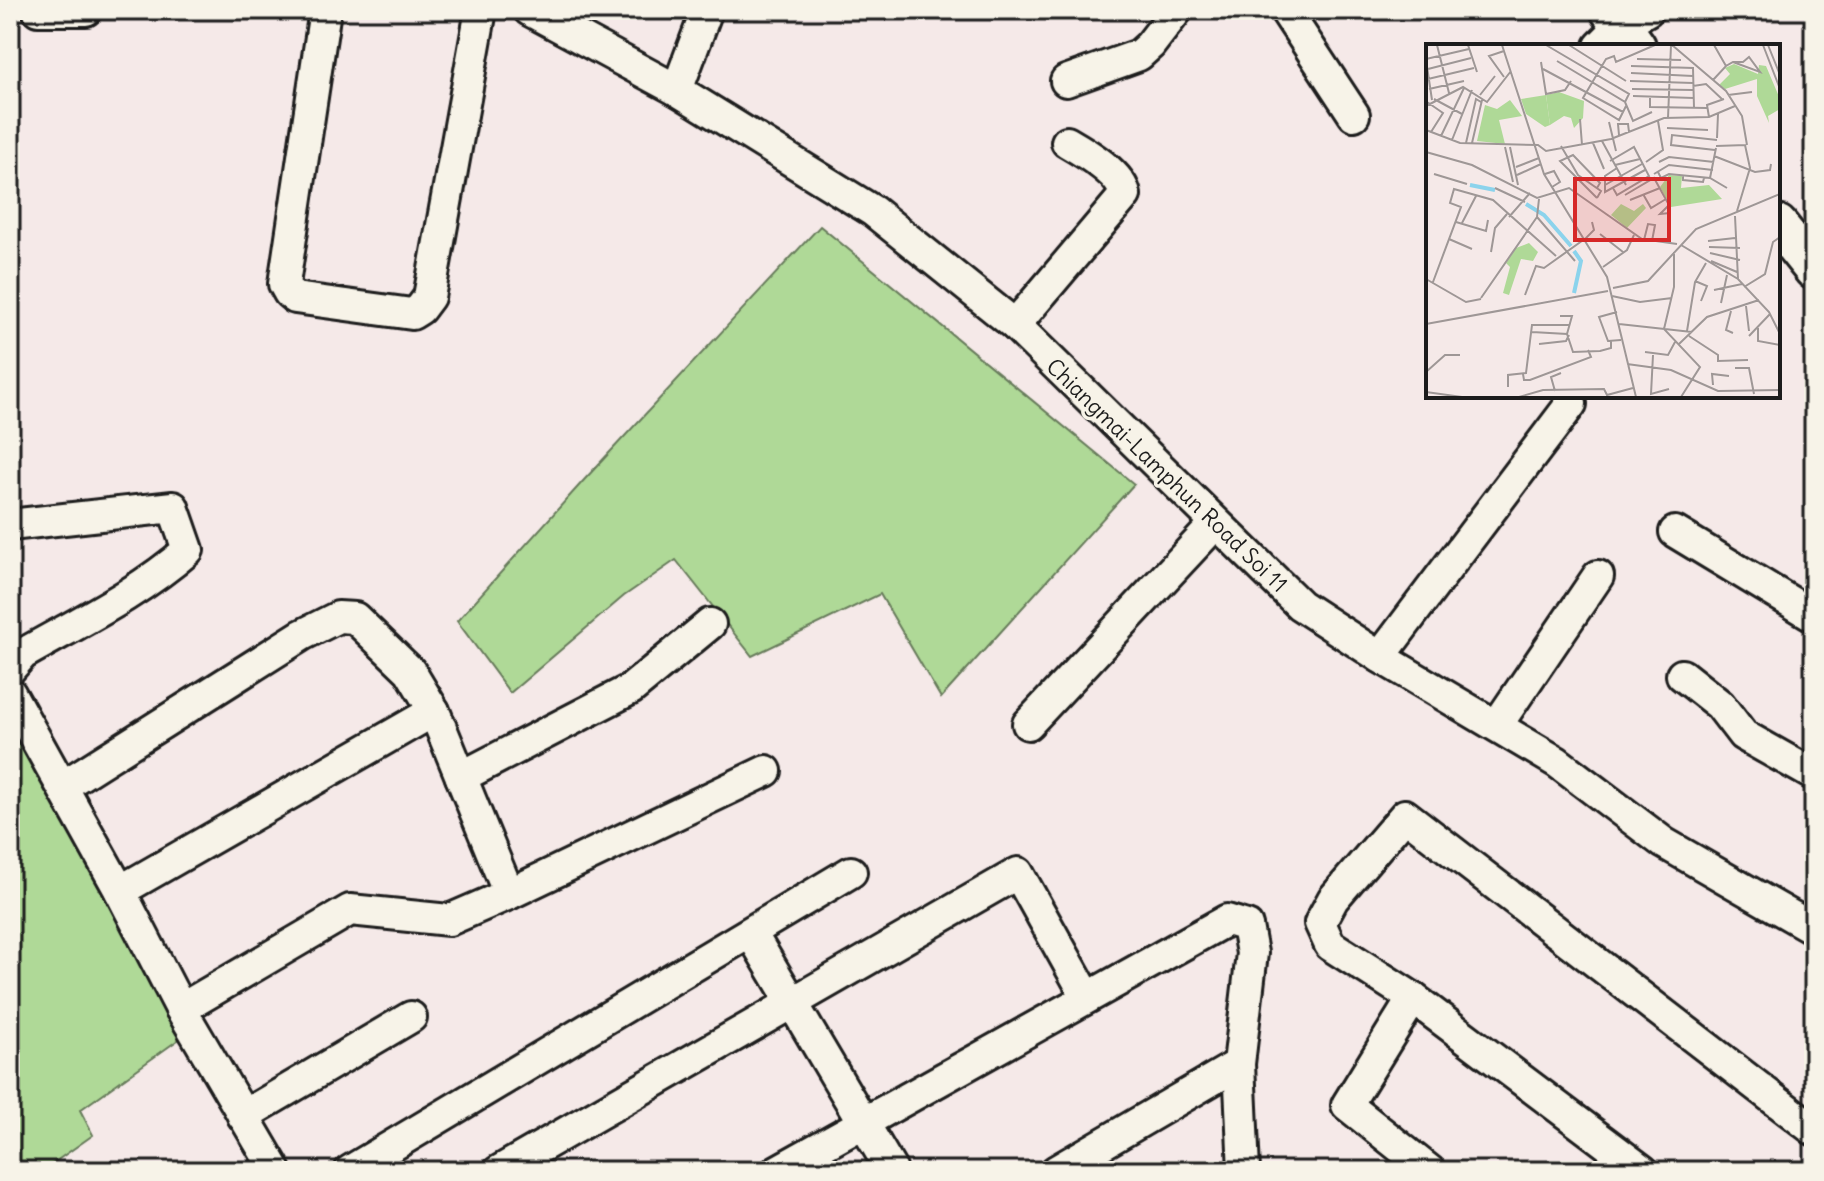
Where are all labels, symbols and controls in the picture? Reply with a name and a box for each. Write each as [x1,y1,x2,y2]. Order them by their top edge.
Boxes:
inset map [1426,44,1780,398]
street label: Chiangmai-Lamphun Road Soi 11 [1041,352,1293,598]

